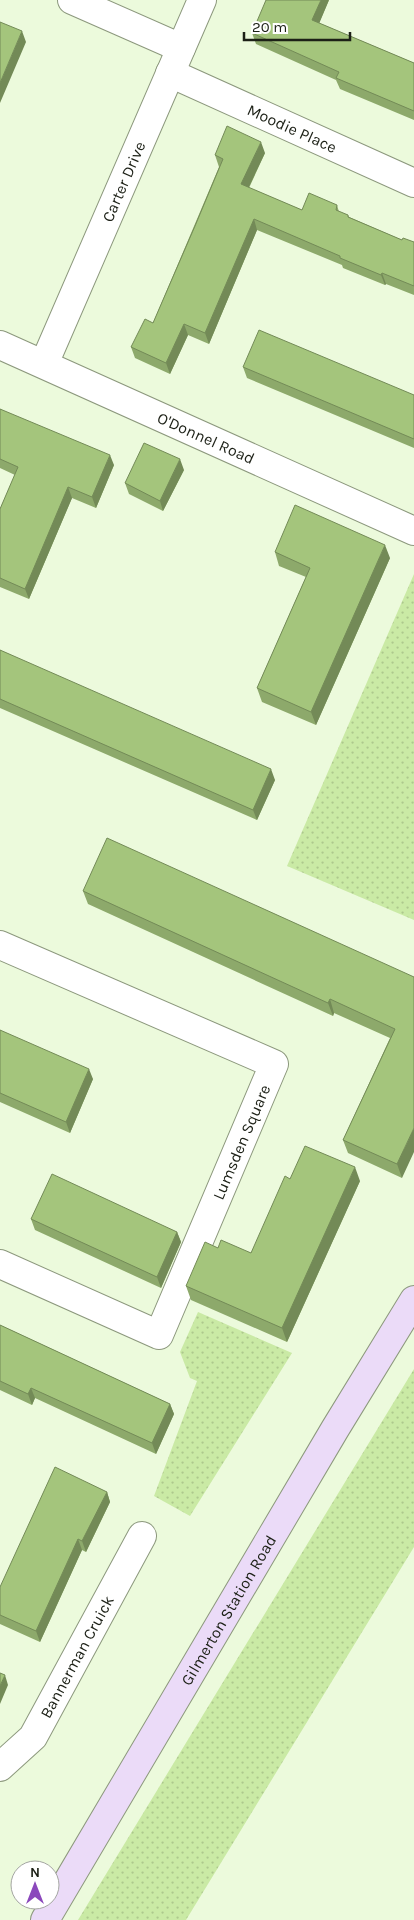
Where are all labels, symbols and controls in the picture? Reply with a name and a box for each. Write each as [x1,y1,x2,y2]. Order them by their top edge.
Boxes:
scale bar [244,10,350,42]
text: 20 m [252,18,287,36]
street label: Moodie Place [244,100,340,157]
street label: Carter Drive [98,139,149,225]
street label: O'Donnel Road [154,408,257,468]
street label: Lumsden Square [209,1082,274,1203]
street label: Gilmerton Station Road [177,1532,280,1689]
street label: Bannerman Cruick [36,1592,118,1722]
north arrow [10,1860,60,1910]
text: N [30,1864,40,1881]

